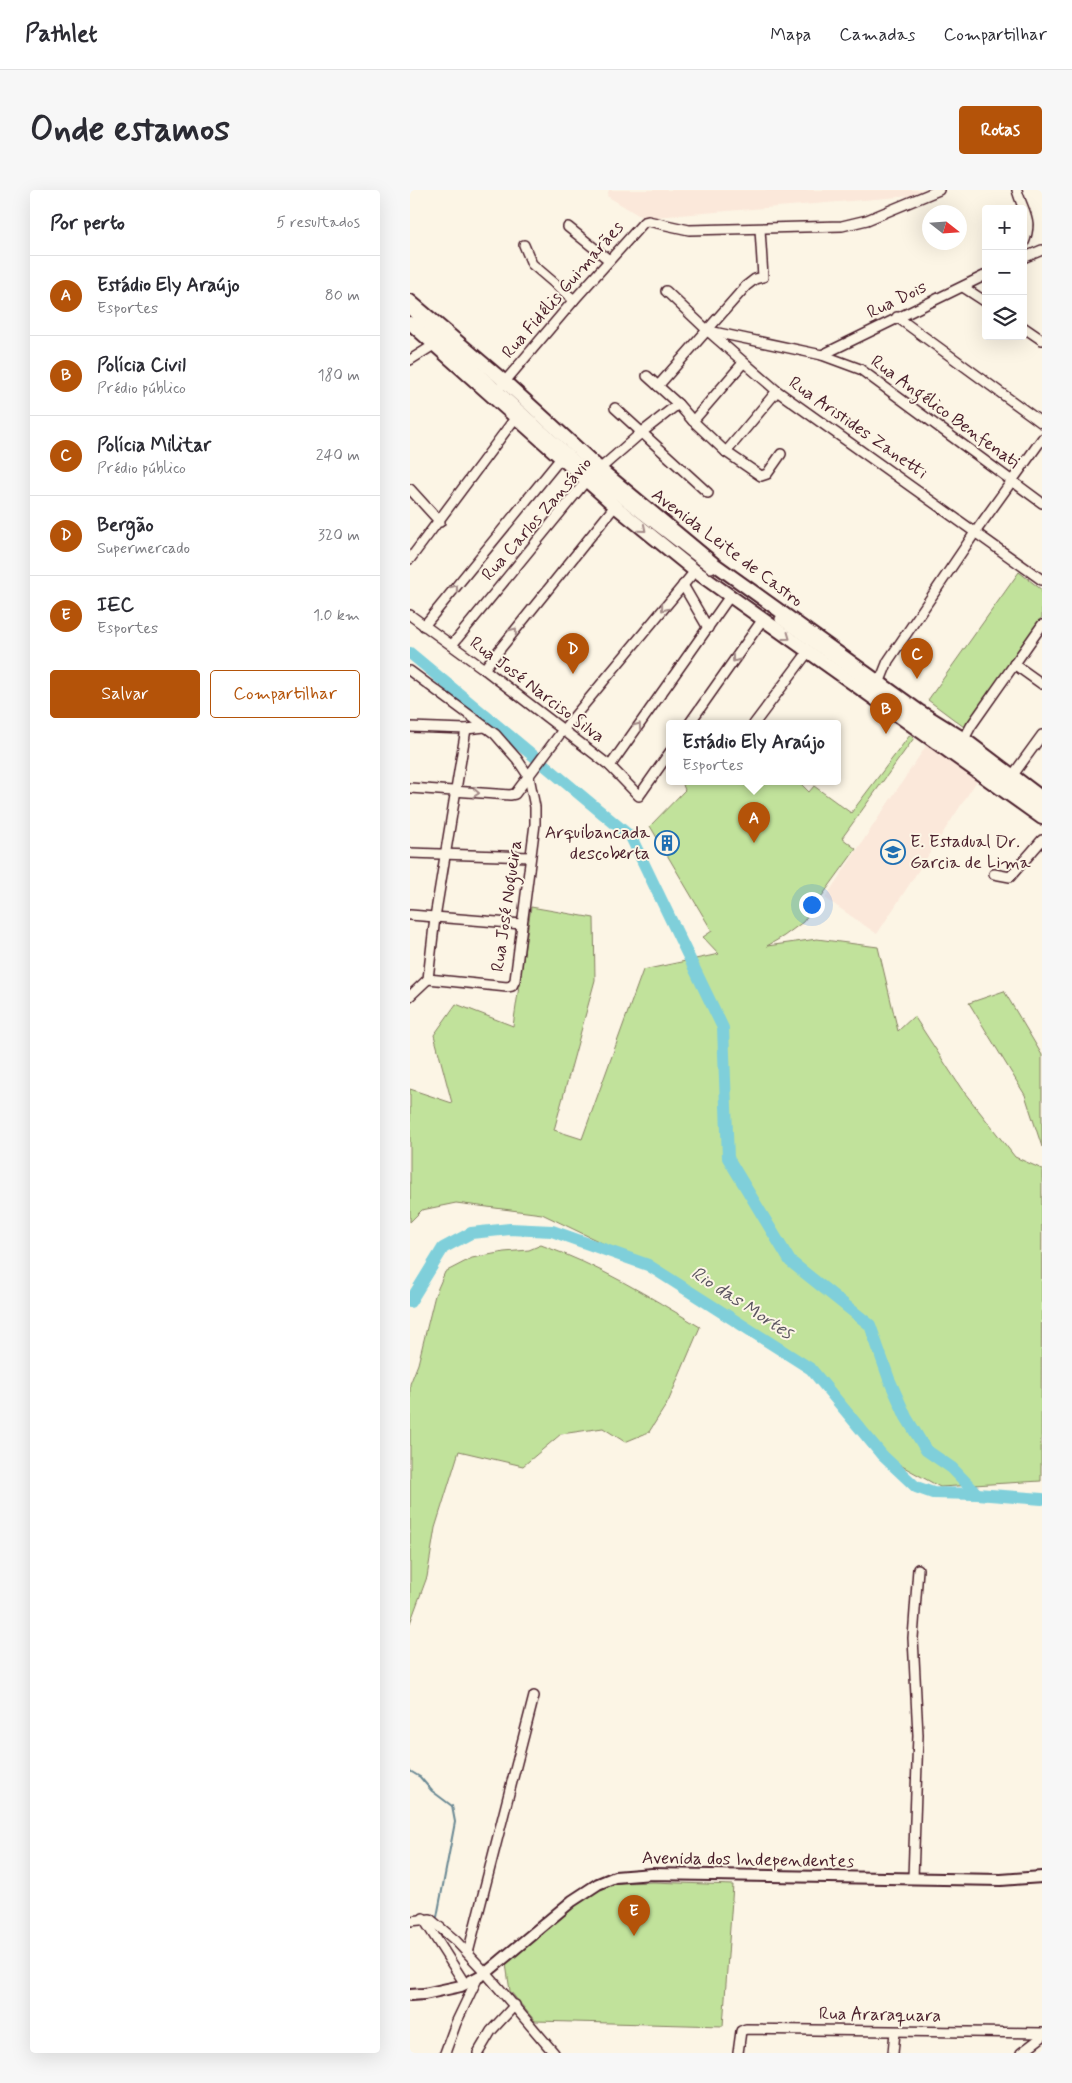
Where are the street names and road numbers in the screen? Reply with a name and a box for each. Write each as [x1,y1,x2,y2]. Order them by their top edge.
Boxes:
street label: Rua Fidélis Guimarães [497,216,629,364]
street label: Rua Dois [863,275,931,325]
street label: Rua Angélico Benfenati [864,350,1025,476]
street label: Rua Aristides Zanetti [784,371,932,485]
street label: Rua Carlos Zansávio [476,452,598,586]
street label: Avenida Leite de Castro [646,483,808,613]
street label: Rua José Narciso Silva [465,631,609,749]
street label: Rua José Nogueira [486,839,530,974]
street label: Avenida dos Independentes [642,1846,854,1874]
street label: Rua Araraquara [819,2002,941,2028]

